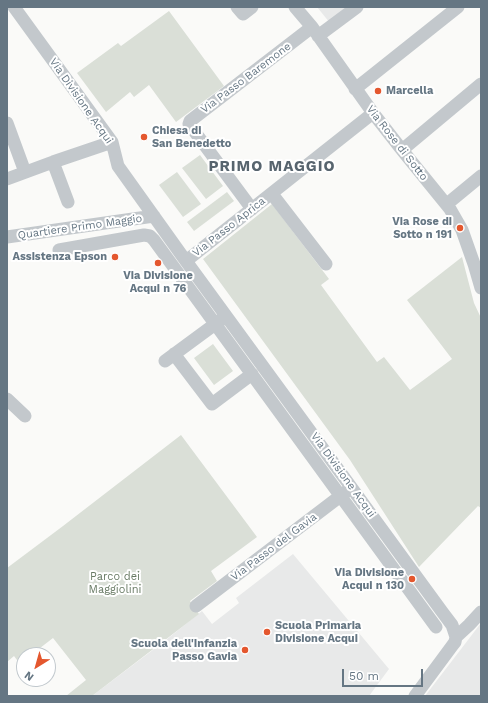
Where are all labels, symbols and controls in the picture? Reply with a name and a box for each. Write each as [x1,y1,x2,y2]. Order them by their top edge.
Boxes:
street label: Via Passo Baremone [198,40,294,116]
street label: Via Divisione Acqui [46,56,116,146]
place label: Marcella [386,84,433,98]
marker: Marcella [373,86,383,96]
street label: Via Rose di Sotto [364,103,430,183]
place label: Chiesa di San Benedetto [152,124,231,150]
marker: Chiesa di San Benedetto [139,132,149,142]
district label: PRIMO MAGGIO [208,158,336,176]
street label: Via Passo Aprica [190,194,268,260]
street label: Quartiere Primo Maggio [17,212,143,242]
place label: Via Rose di Sotto n 191 [392,215,452,241]
marker: Via Rose di Sotto n 191 [455,223,465,233]
place label: Assistenza Epson [13,250,107,264]
marker: Assistenza Epson [110,252,120,262]
marker: Via Divisione Acqui n 76 [153,258,163,268]
place label: Via Divisione Acqui n 76 [123,269,193,295]
street label: Via Divisione Acqui [308,430,378,520]
street label: Via Passo del Gavia [228,510,320,584]
place label: Via Divisione Acqui n 130 [334,566,404,592]
park label: Parco dei Maggiolini [89,570,141,596]
marker: Via Divisione Acqui n 130 [407,574,417,584]
place label: Scuola Primaria Divisione Acqui [275,619,361,645]
marker: Scuola Primaria Divisione Acqui [262,627,272,637]
place label: Scuola dell'Infanzia Passo Gavia [131,637,237,663]
marker: Scuola dell'Infanzia Passo Gavia [240,645,250,655]
north arrow [16,647,56,687]
scale bar [344,661,425,687]
text: N [22,669,36,684]
text: 50 m [349,669,379,683]

